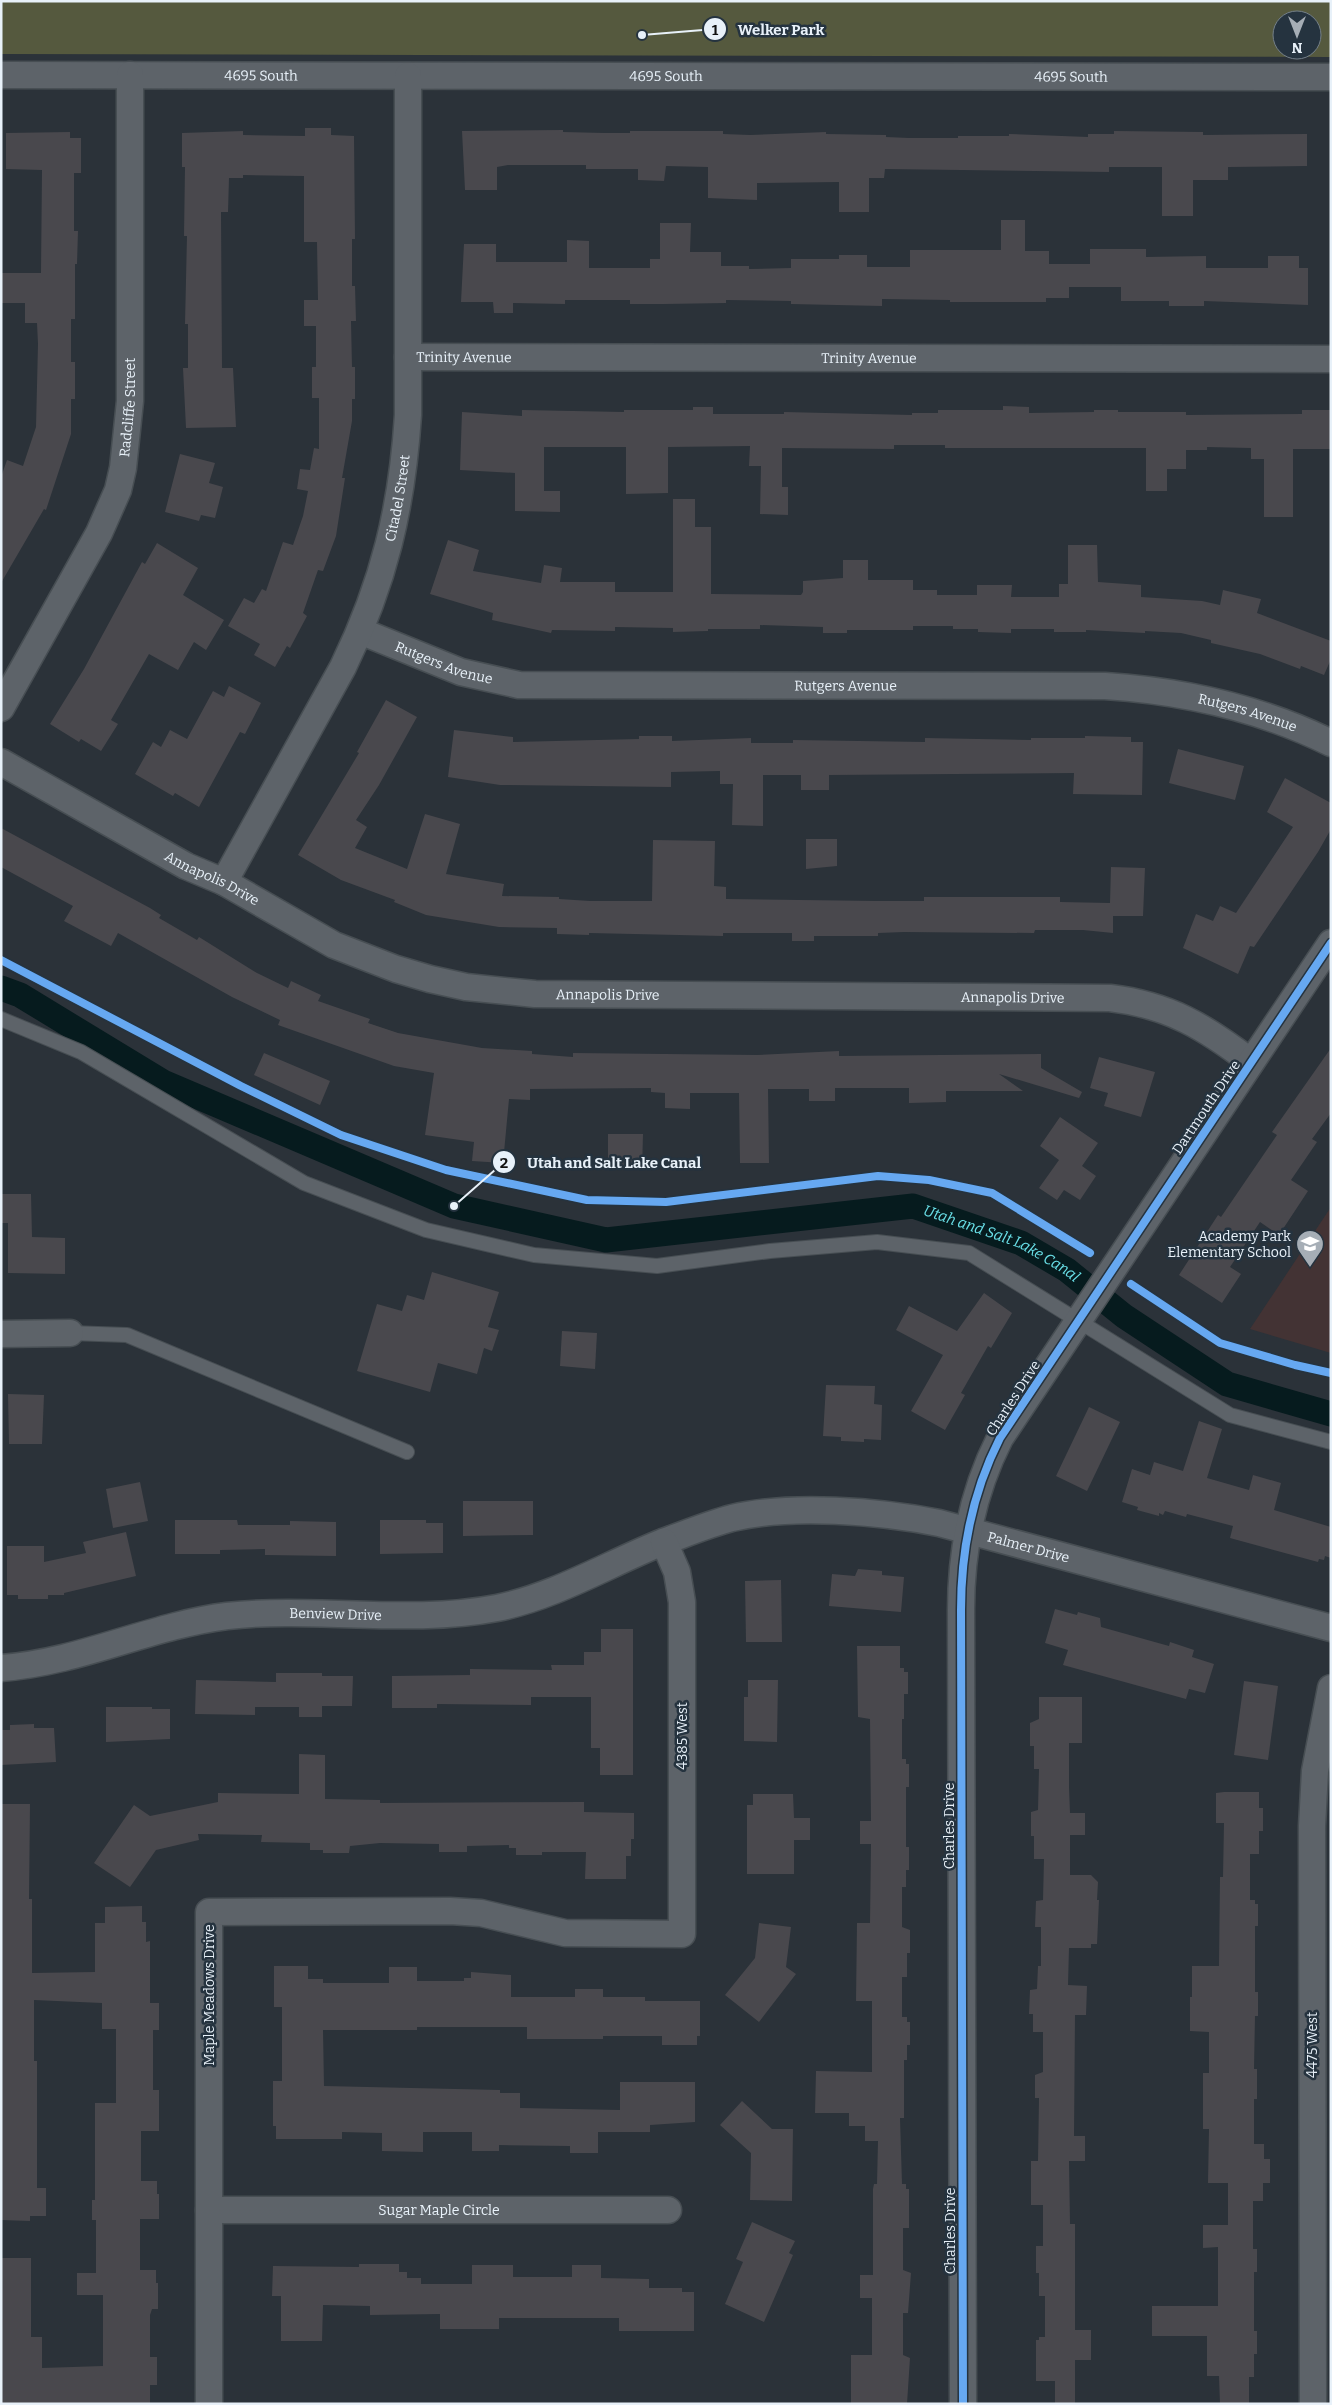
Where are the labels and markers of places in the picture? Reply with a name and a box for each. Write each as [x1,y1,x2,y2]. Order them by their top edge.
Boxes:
callout: Welker Park [702,14,834,44]
callout: Utah and Salt Lake Canal [492,1147,711,1177]
place label: Academy Park Elementary School [1168,1228,1291,1261]
school or university icon: Academy Park Elementary School [1295,1229,1325,1268]

